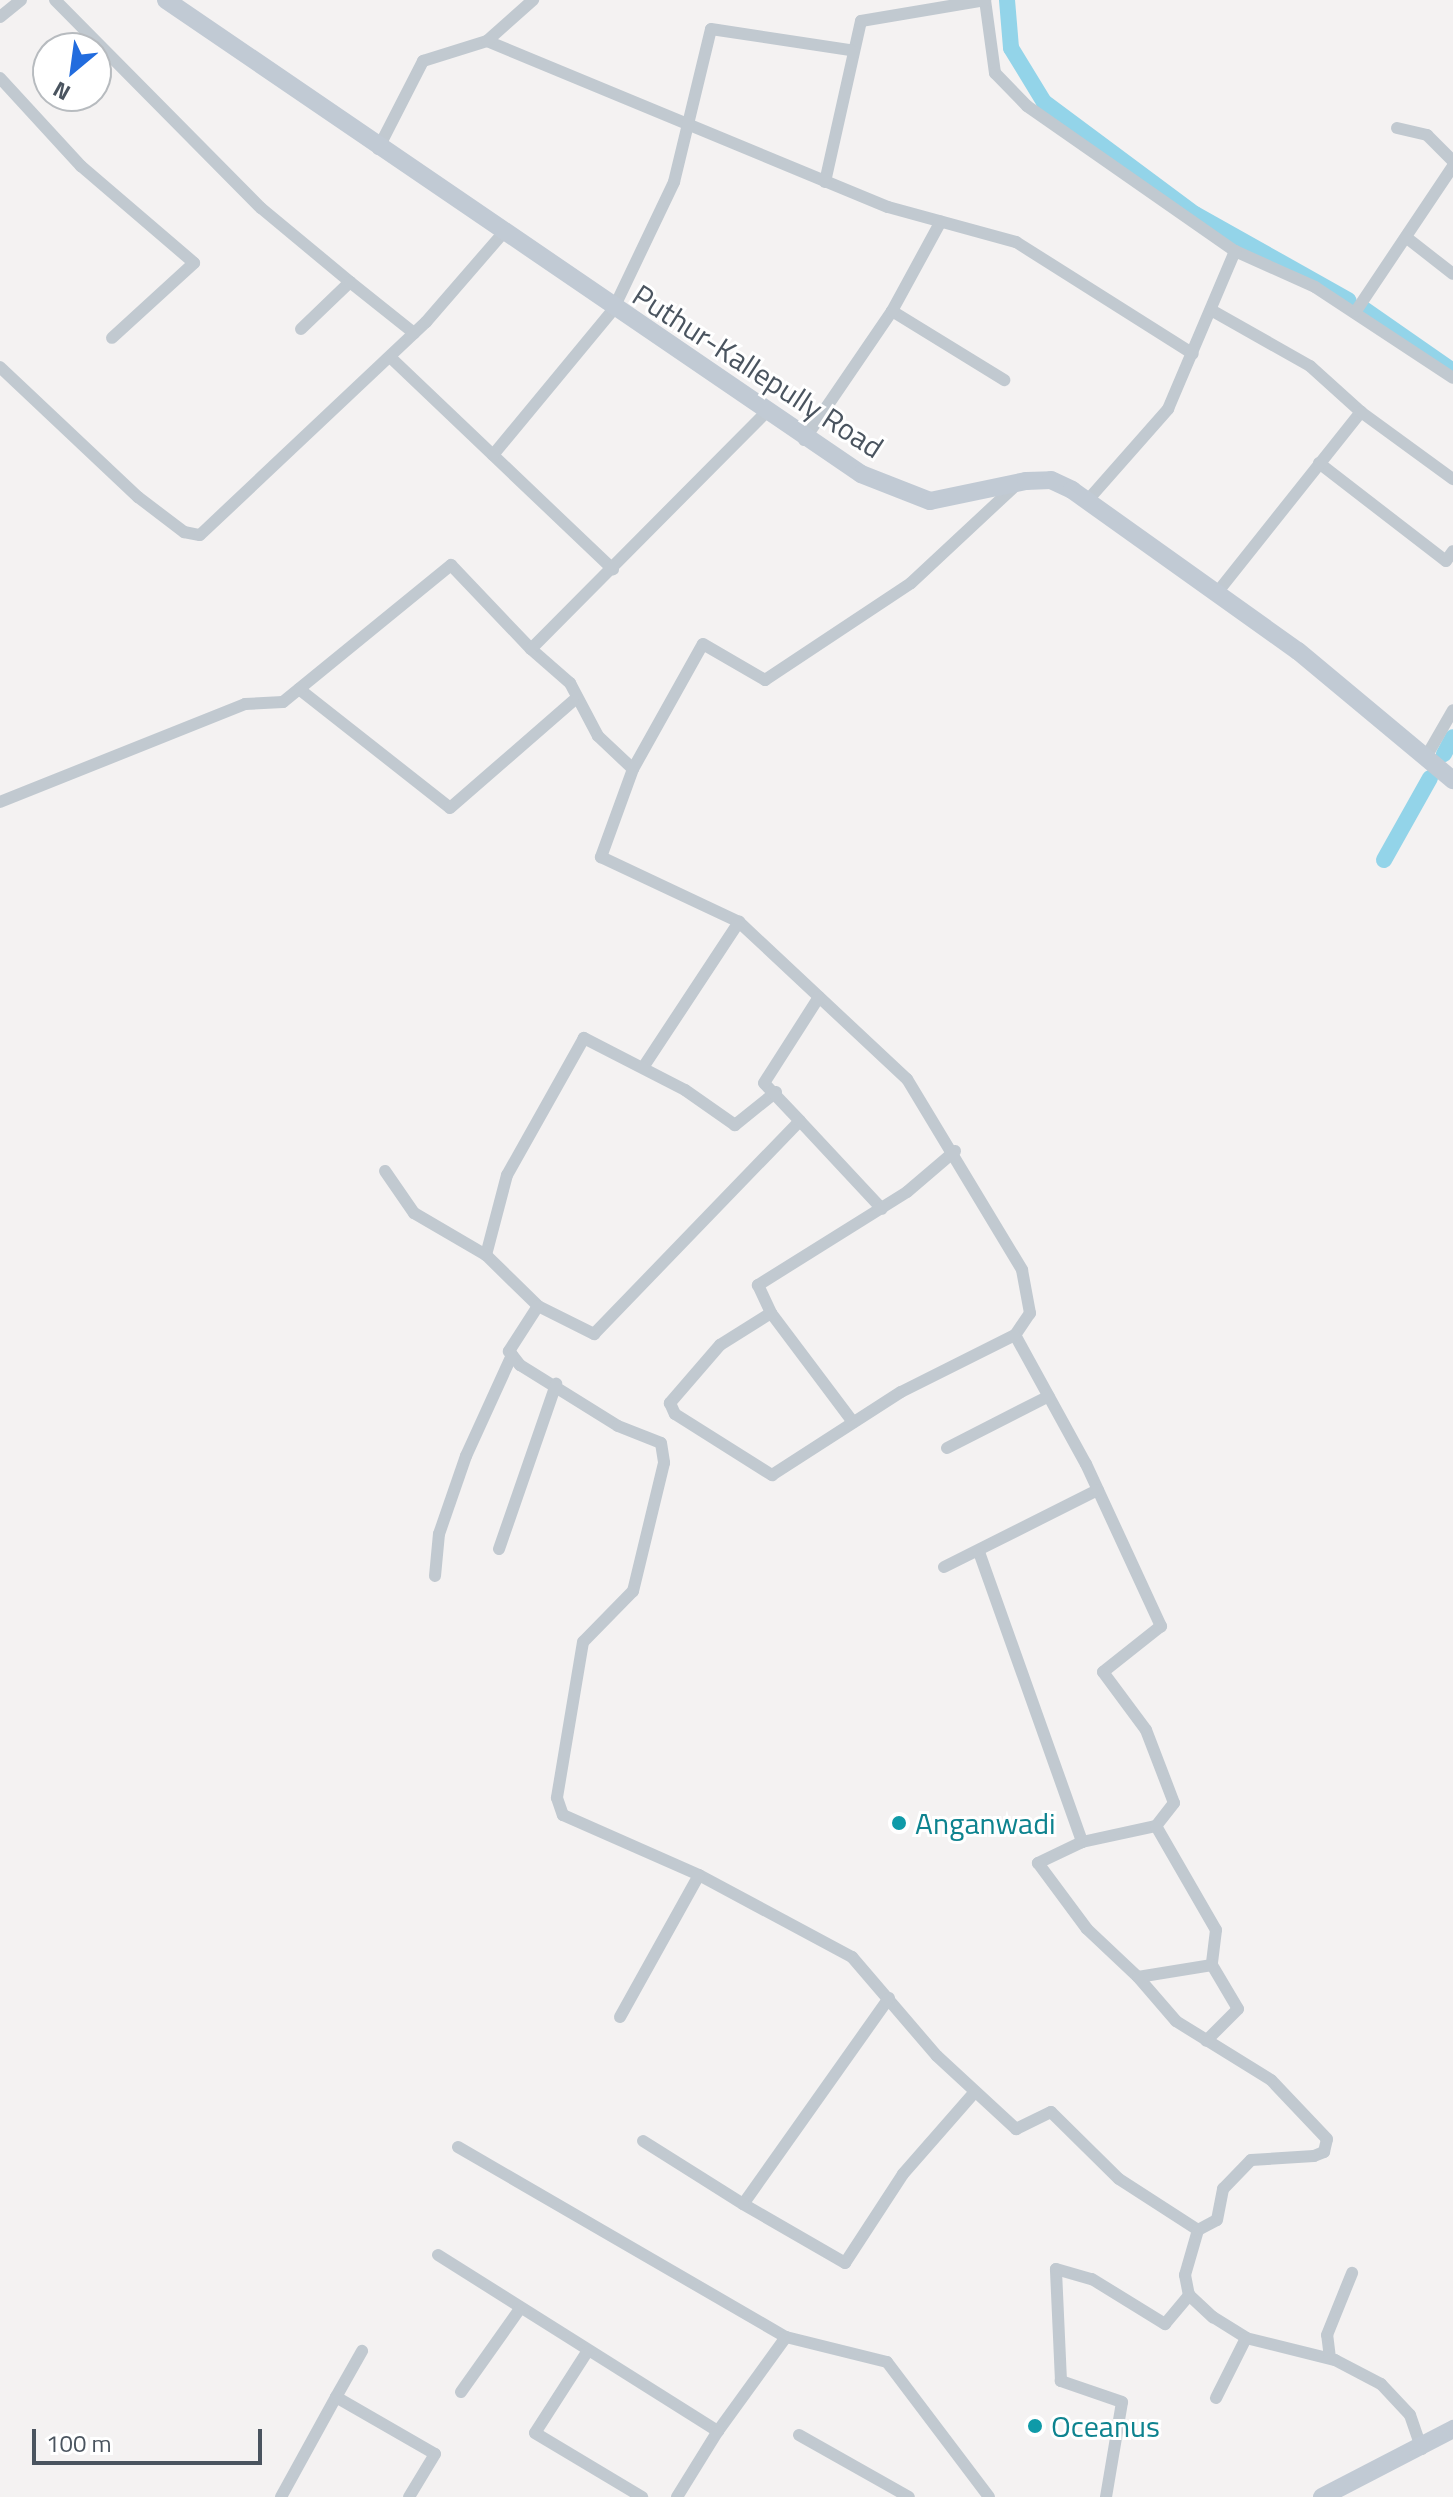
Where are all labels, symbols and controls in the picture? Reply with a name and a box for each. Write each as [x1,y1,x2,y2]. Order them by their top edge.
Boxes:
north arrow [32,32,112,112]
text: N [46,73,76,110]
street label: Puthur-Kallepully Road [626,277,890,465]
place label: Anganwadi [915,1805,1056,1841]
marker: Anganwadi [890,1814,908,1832]
place label: Oceanus [1051,2408,1160,2444]
scale bar [36,2413,266,2463]
marker: Oceanus [1026,2417,1044,2435]
text: 100 m [46,2425,112,2461]

